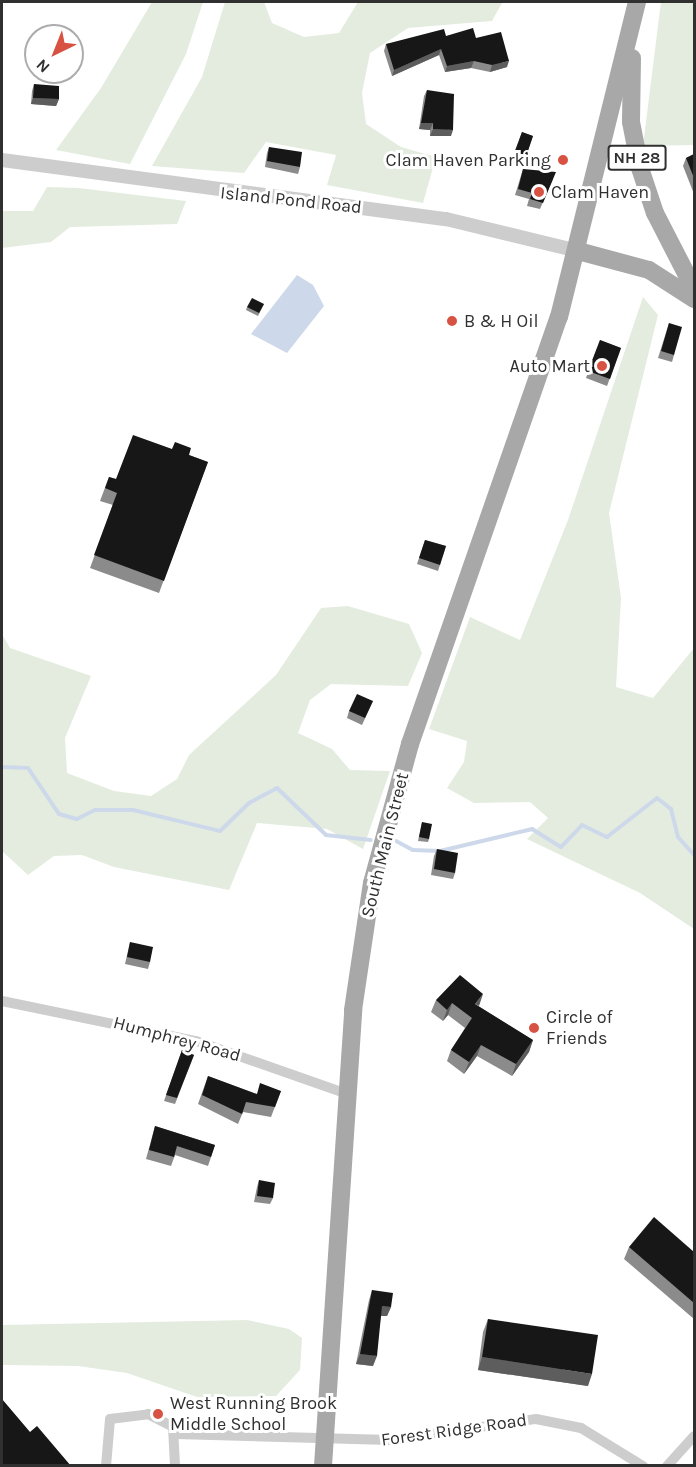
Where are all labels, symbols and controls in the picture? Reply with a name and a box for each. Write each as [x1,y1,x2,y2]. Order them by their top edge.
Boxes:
north arrow [24,24,84,84]
text: N [32,55,53,77]
road number: NH 28 [607,145,667,171]
place label: Clam Haven Parking [386,149,551,171]
marker: Clam Haven Parking [556,153,570,167]
place label: Clam Haven [551,181,649,203]
street label: Island Pond Road [219,182,363,218]
marker: Clam Haven [532,185,546,199]
place label: B & H Oil [464,310,539,332]
marker: B & H Oil [445,314,459,328]
place label: Auto Mart [509,355,590,377]
marker: Auto Mart [595,359,609,373]
street label: South Main Street [357,770,413,920]
place label: Circle of Friends [546,1007,613,1050]
street label: Humphrey Road [111,1012,243,1066]
marker: Circle of Friends [527,1021,541,1035]
place label: West Running Brook Middle School [170,1393,337,1436]
marker: West Running Brook Middle School [151,1407,165,1421]
street label: Forest Ridge Road [380,1409,528,1451]

